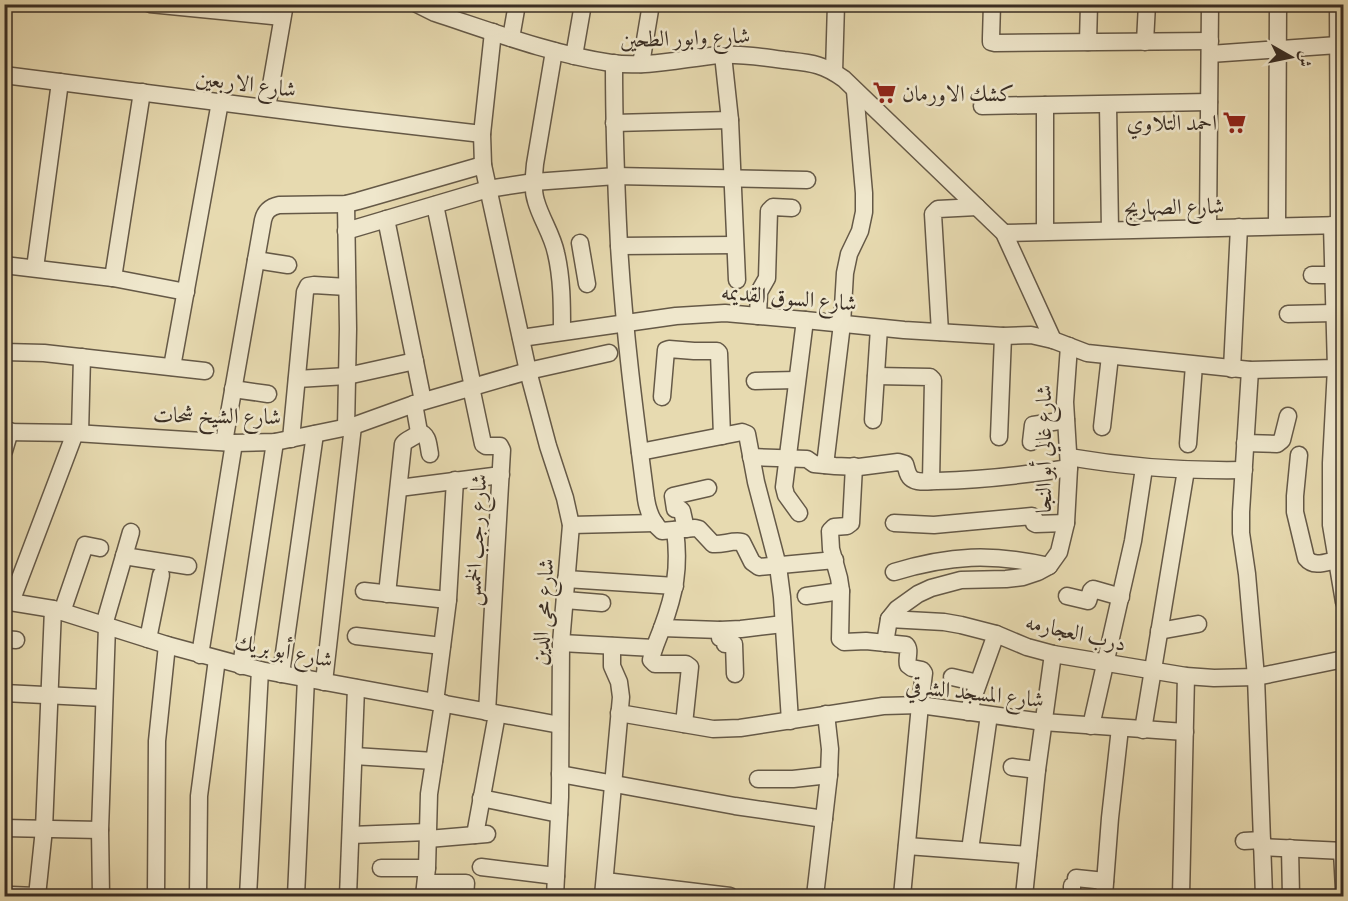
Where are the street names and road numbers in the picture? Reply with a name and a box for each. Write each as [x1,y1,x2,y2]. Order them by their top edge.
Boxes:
street label: شارع وابور الطحين [619,21,751,58]
street label: شارع الاربعين [194,63,298,108]
street label: شارع الصهاريج [1123,191,1225,227]
street label: شارع السوق القديمه [720,277,858,322]
street label: شارع غالي أبو النجا [1028,385,1062,513]
street label: شارع الشيخ شحات [152,400,281,436]
street label: شارع رجب الخمس [458,473,497,607]
street label: شارع محى الدين [524,557,565,667]
street label: درب العجارمه [1023,607,1129,658]
street label: شارع أبو بريك [232,626,336,678]
street label: شارع المسجد الشرقي [904,671,1046,718]

